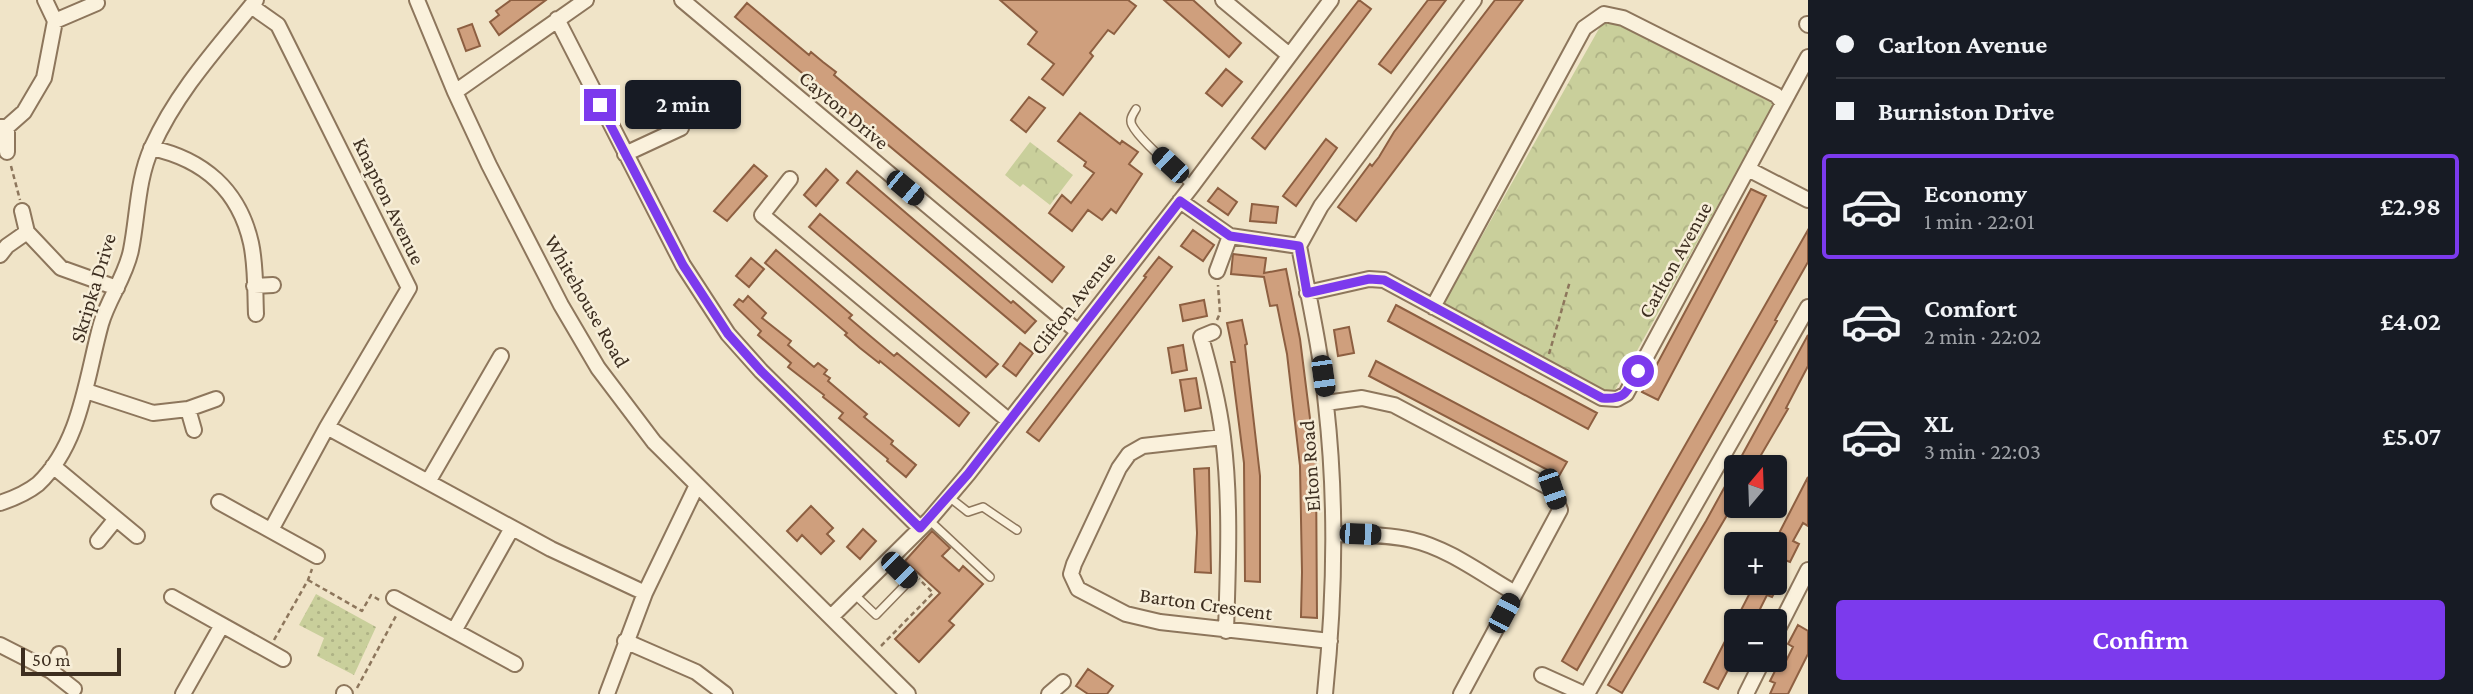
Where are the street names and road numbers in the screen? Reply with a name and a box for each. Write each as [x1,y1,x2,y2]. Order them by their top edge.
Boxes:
street label: Cayton Drive [794,66,894,154]
street label: Knapton Avenue [348,134,430,268]
street label: Carlton Avenue [1633,198,1717,322]
street label: Skripka Drive [65,230,121,346]
street label: Whitehouse Road [539,231,635,371]
street label: Clifton Avenue [1025,247,1121,359]
street label: Elton Road [1295,419,1325,513]
street label: Barton Crescent [1138,583,1275,625]

